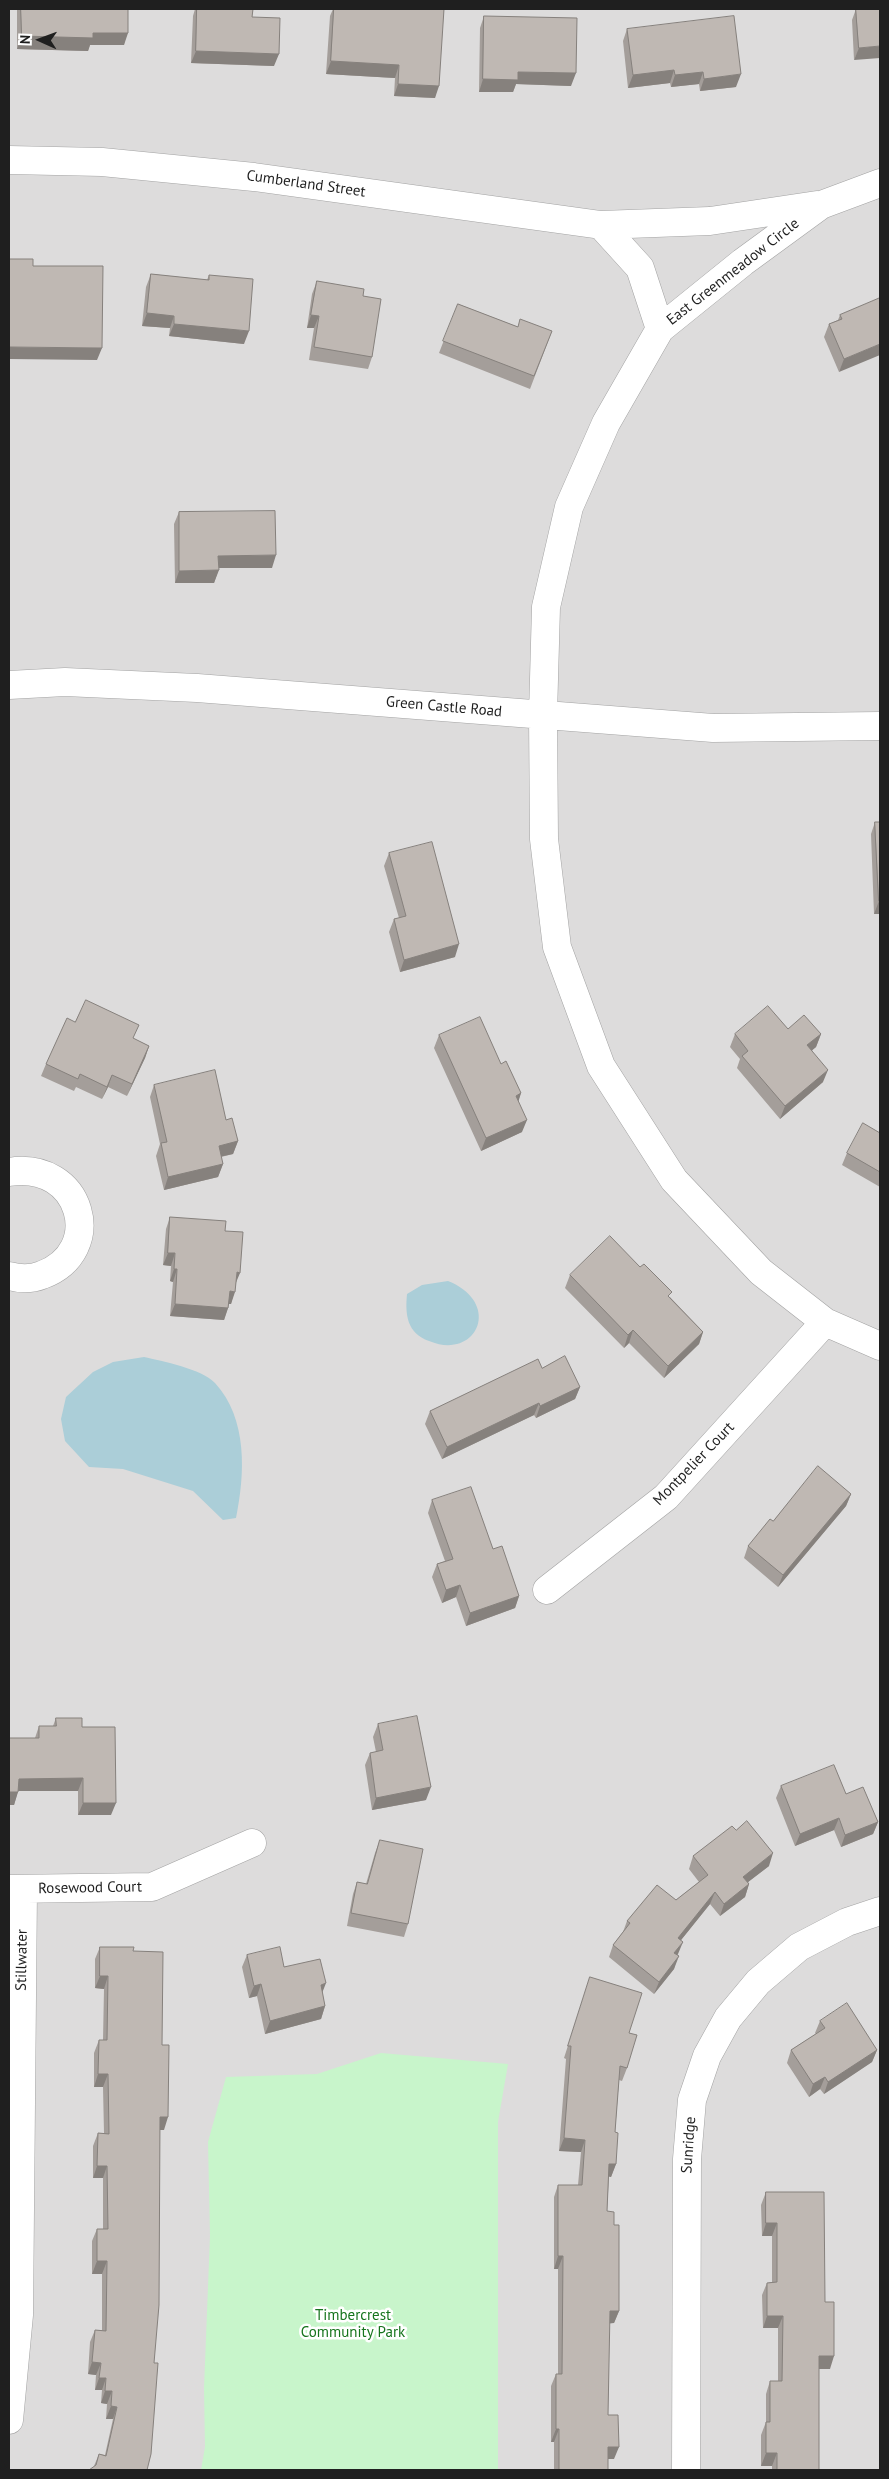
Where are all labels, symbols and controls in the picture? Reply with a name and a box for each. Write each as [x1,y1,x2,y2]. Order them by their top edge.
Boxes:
north arrow [15,15,65,65]
text: N [16,35,34,44]
street label: Cumberland Street [245,167,367,201]
street label: East Greenmeadow Circle [663,215,803,329]
street label: Green Castle Road [385,693,503,721]
street label: Montpelier Court [650,1419,738,1509]
street label: Rosewood Court [38,1878,142,1898]
street label: Stillwater [12,1929,32,1991]
street label: Sunridge [678,2116,700,2174]
park label: Timbercrest Community Park [301,2307,405,2342]

